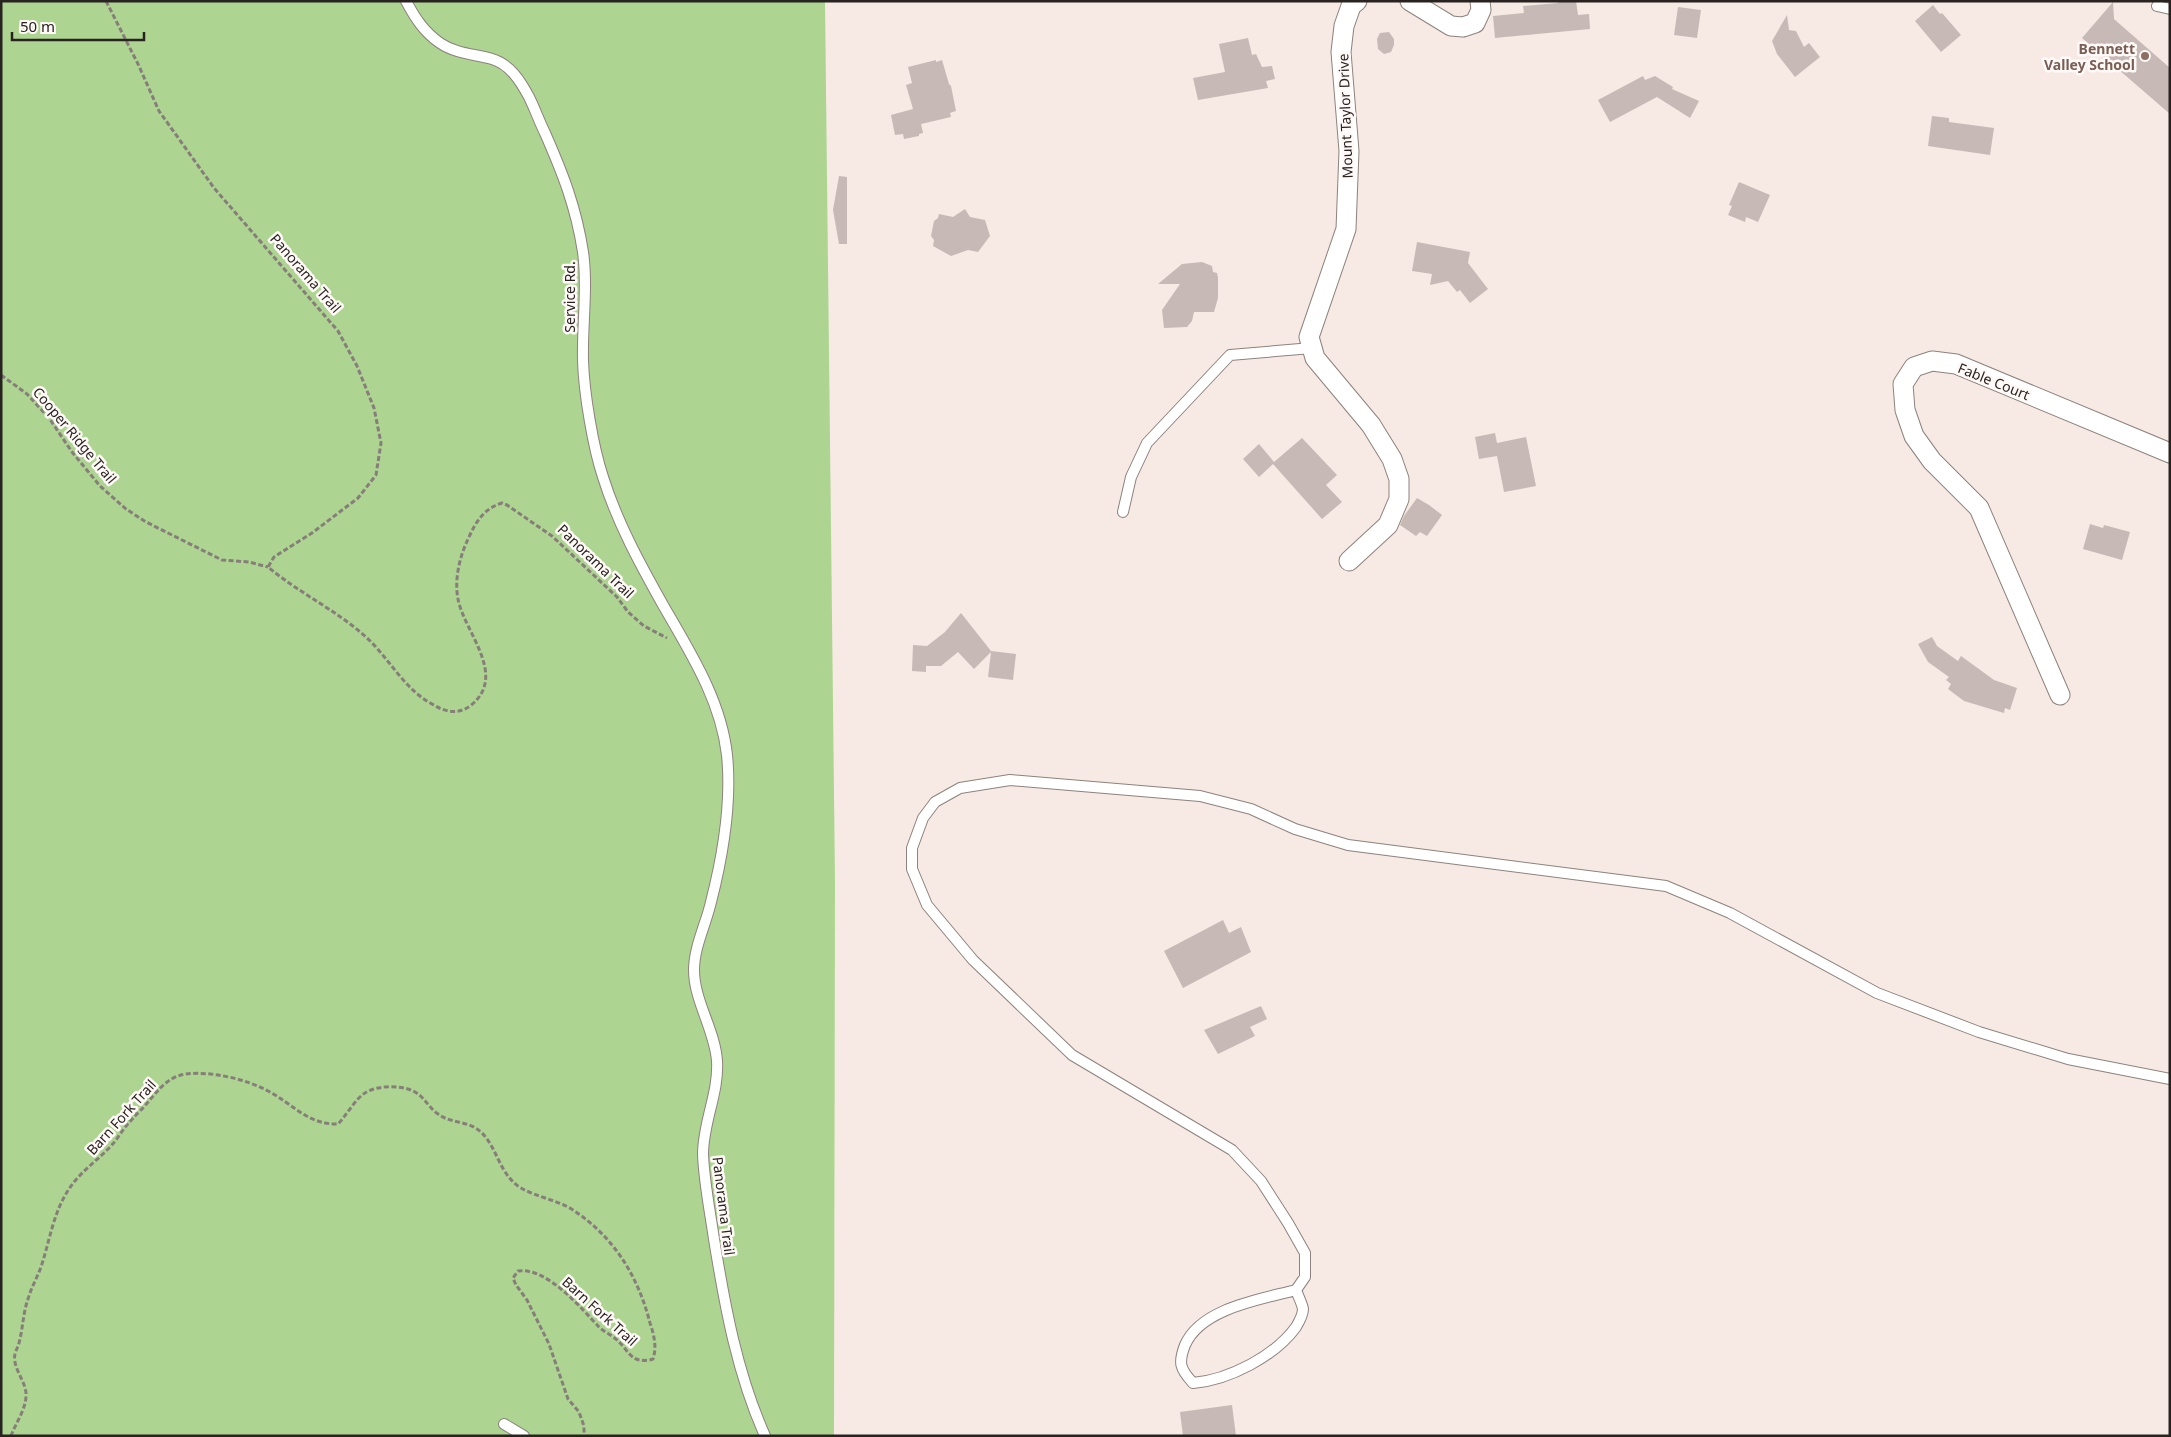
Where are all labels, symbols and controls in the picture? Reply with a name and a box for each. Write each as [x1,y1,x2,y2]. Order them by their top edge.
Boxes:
scale bar [12,10,145,42]
text: 50 m [20,16,55,36]
place label: Bennett Valley School [2044,39,2135,74]
marker: Bennett Valley School [2139,50,2151,62]
street label: Mount Taylor Drive [1333,53,1357,179]
street label: Panorama Trail [266,229,346,317]
street label: Service Rd. [560,261,579,333]
street label: Fable Court [1955,358,2033,404]
street label: Cooper Ridge Trail [29,383,121,487]
street label: Panorama Trail [554,520,638,602]
street label: Barn Fork Trail [82,1075,160,1159]
street label: Panorama Trail [709,1156,739,1256]
street label: Barn Fork Trail [558,1272,642,1350]

